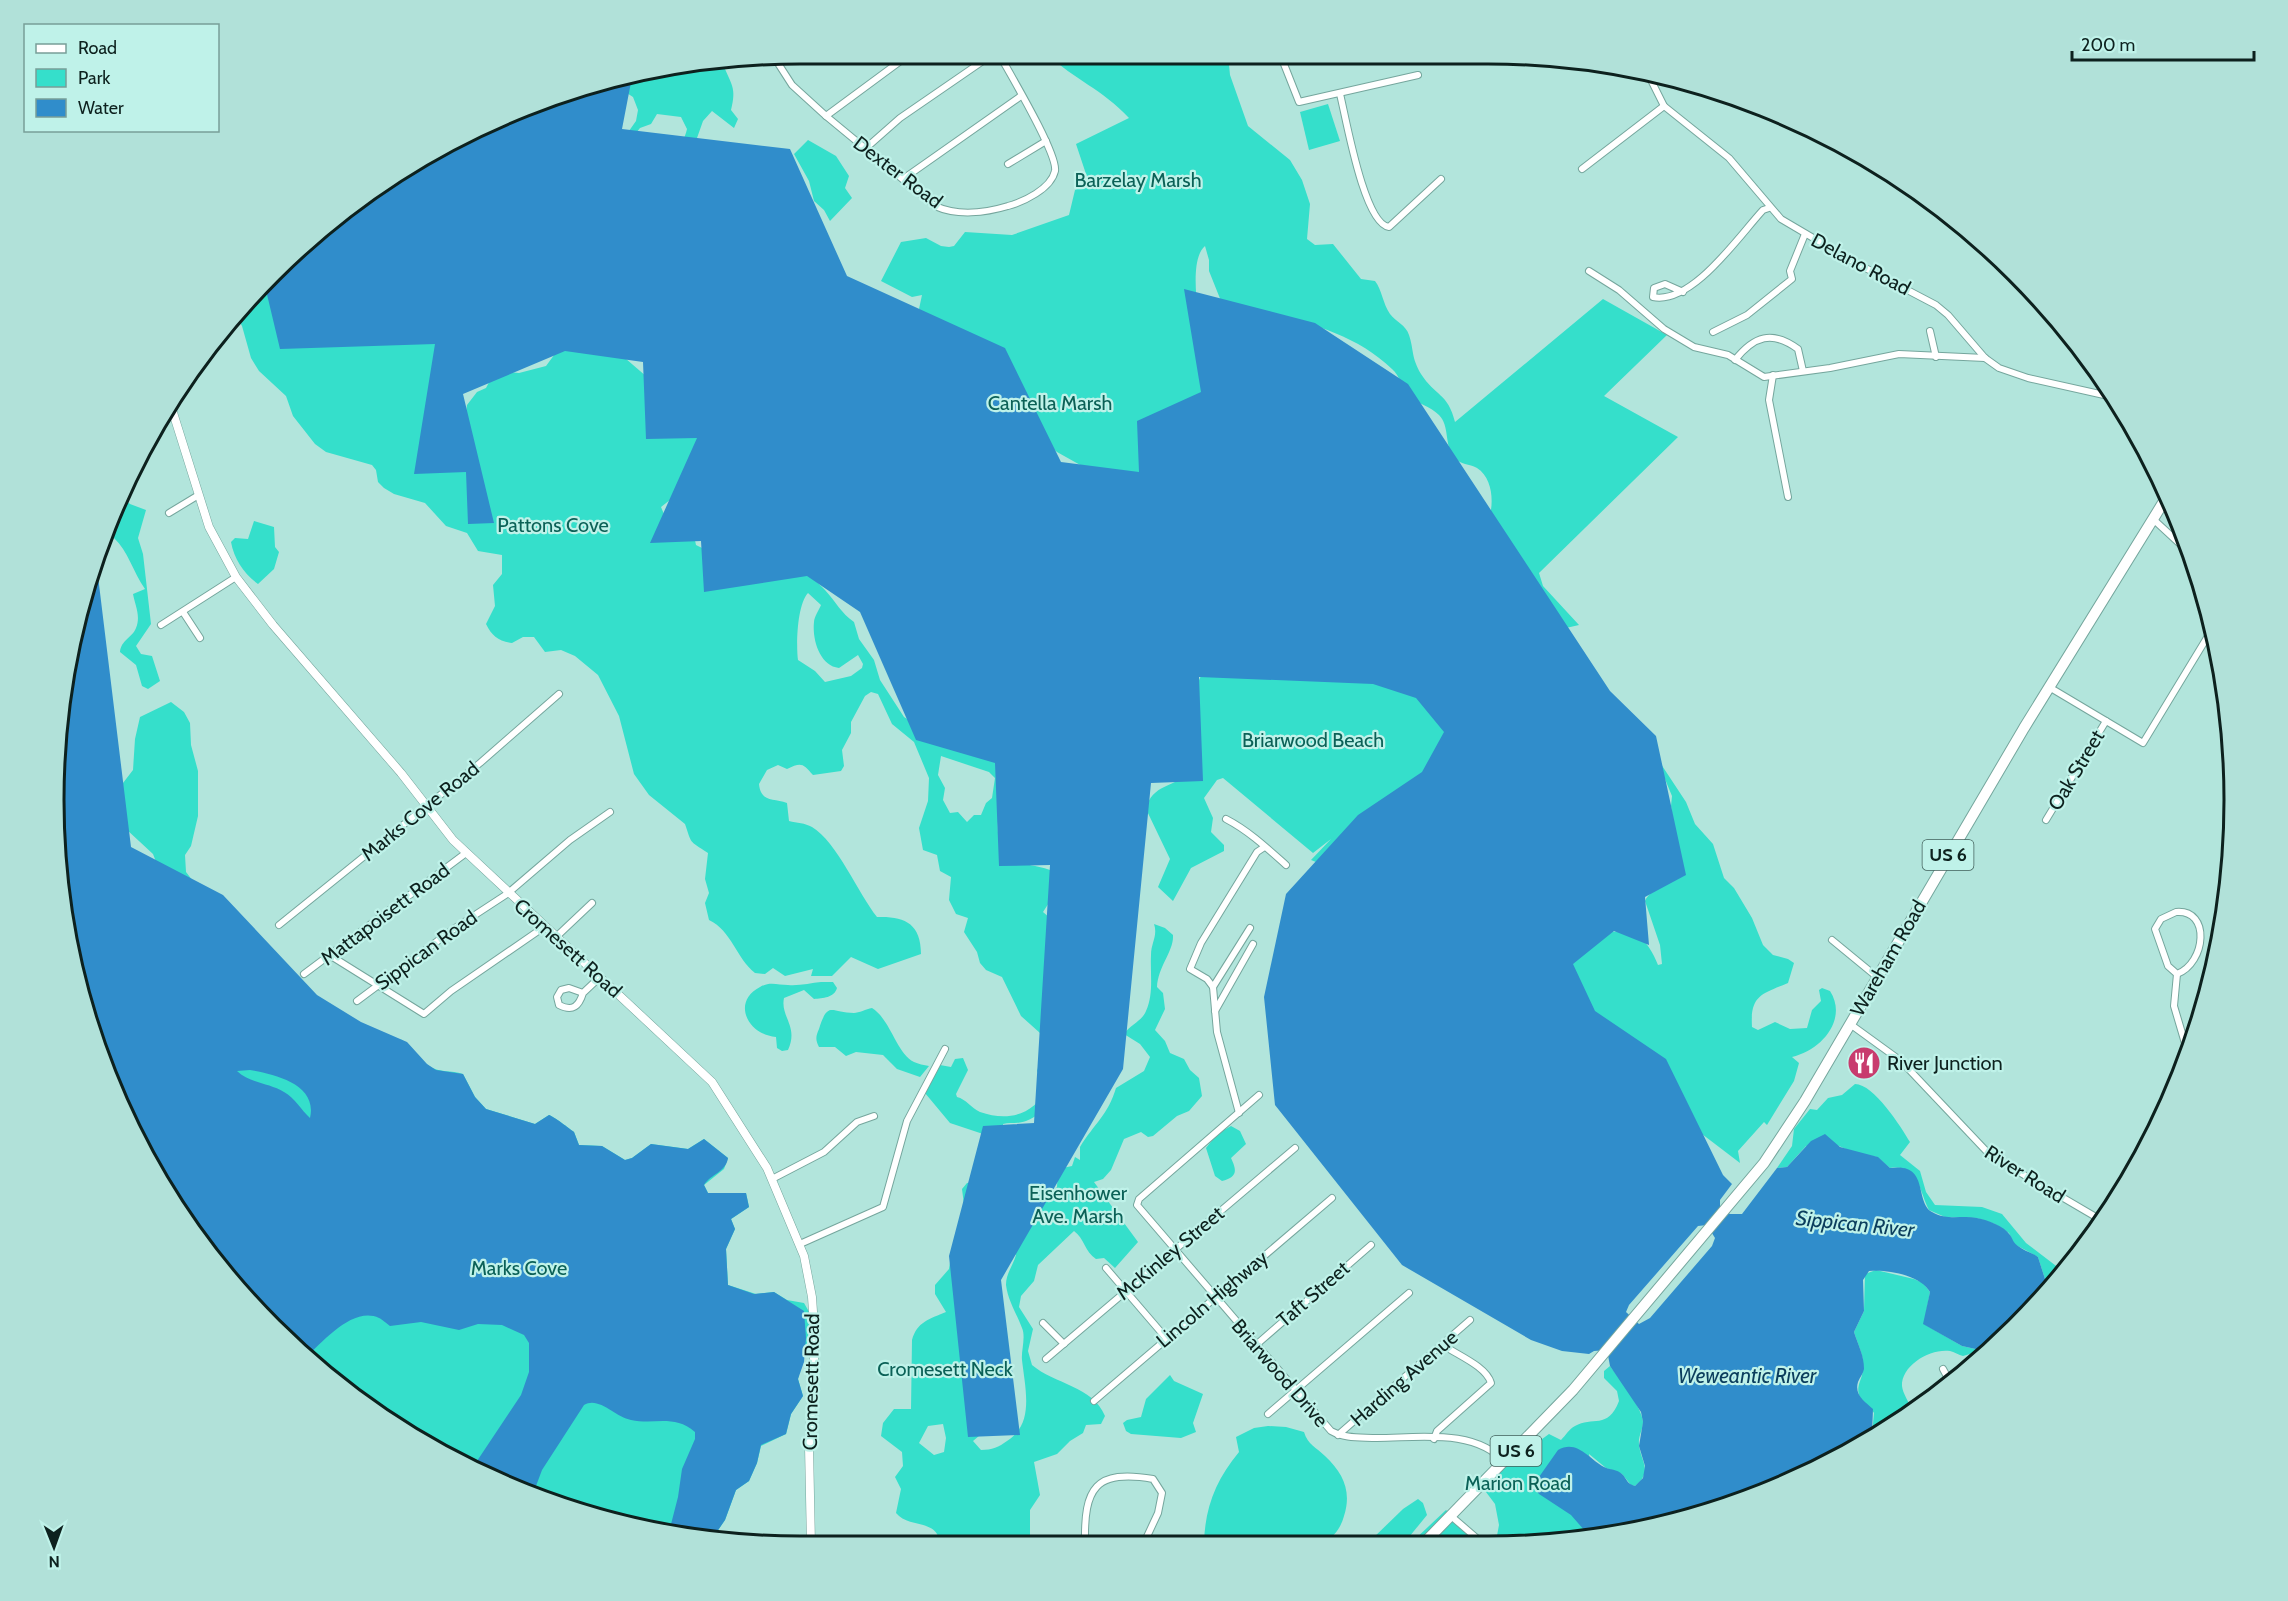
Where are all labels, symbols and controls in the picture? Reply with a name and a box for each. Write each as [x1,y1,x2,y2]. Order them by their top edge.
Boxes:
legend [24,24,219,132]
scale bar [2072,24,2254,62]
text: 200 m [2081,34,2135,56]
text: Road [78,37,117,59]
text: Park [78,67,111,89]
text: Water [78,97,124,119]
street label: Dexter Road [849,131,947,213]
park label: Barzelay Marsh [1075,168,1201,192]
street label: Delano Road [1807,228,1915,300]
park label: Cantella Marsh [988,391,1112,415]
park label: Pattons Cove [497,513,609,537]
street label: Oak Street [2043,725,2110,815]
park label: Briarwood Beach [1242,728,1384,752]
street label: Marks Cove Road [356,756,484,866]
road number: US 6 [1922,840,1974,870]
street label: Mattapoisett Road [316,858,454,970]
street label: Cromesett Road [509,893,627,1003]
street label: Wareham Road [1845,896,1931,1020]
street label: Sippican Road [370,905,482,995]
restaurant icon: River Junction [1846,1045,1882,1081]
place label: River Junction [1887,1051,2003,1075]
street label: River Road [1980,1140,2070,1208]
park label: Eisenhower Ave. Marsh [1029,1181,1128,1228]
street label: McKinley Street [1111,1201,1229,1305]
water label: Sippican River [1795,1205,1917,1242]
street label: Lincoln Highway [1151,1245,1273,1353]
park label: Marks Cove [471,1256,567,1280]
street label: Taft Street [1272,1256,1354,1332]
street label: Cromesett Road [798,1313,824,1451]
street label: Briarwood Drive [1227,1314,1333,1432]
street label: Harding Avenue [1346,1325,1462,1431]
park label: Cromesett Neck [877,1357,1013,1381]
water label: Weweantic River [1678,1363,1818,1388]
road number: US 6 [1490,1436,1541,1466]
park label: Marion Road [1465,1471,1571,1495]
north arrow [24,1517,84,1577]
text: N [48,1552,60,1571]

